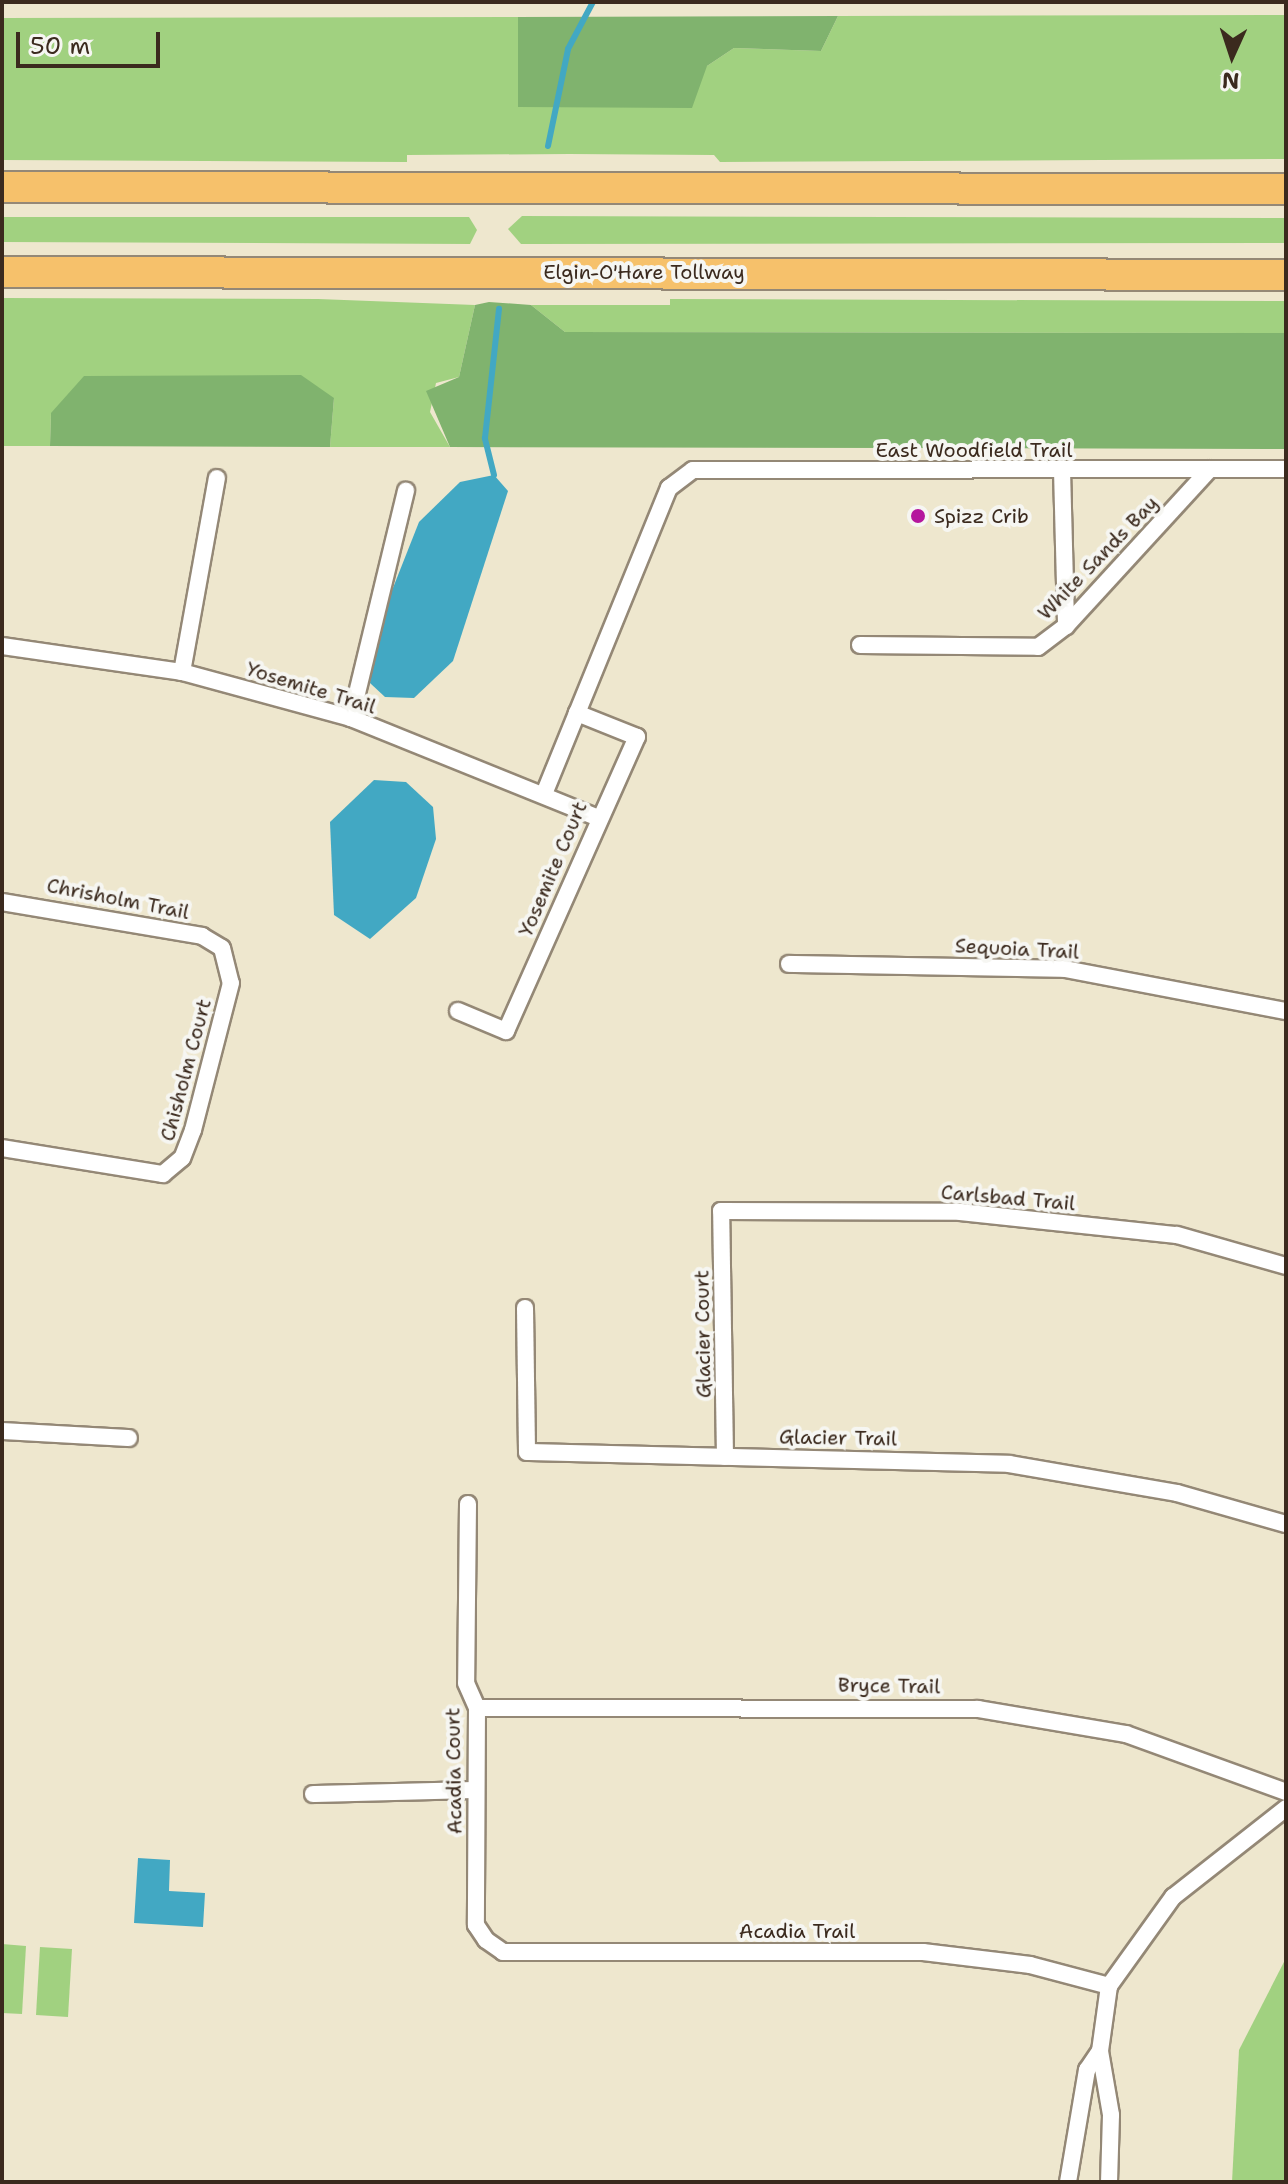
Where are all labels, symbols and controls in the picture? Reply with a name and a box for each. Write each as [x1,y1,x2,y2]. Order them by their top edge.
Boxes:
scale bar [20,16,164,66]
north arrow [1192,16,1272,96]
text: 50 m [30,30,90,62]
text: N [1221,66,1240,95]
street label: Elgin-O'Hare Tollway [543,260,745,284]
street label: East Woodfield Trail [876,438,1072,462]
street label: White Sands Bay [1033,491,1163,625]
place label: Spizz Crib [934,504,1029,528]
marker: Spizz Crib [909,507,927,525]
street label: Yosemite Trail [243,657,379,719]
street label: Yosemite Court [514,798,592,940]
street label: Chrisholm Trail [45,873,191,925]
street label: Sequoia Trail [954,934,1080,964]
street label: Chisholm Court [155,996,217,1144]
street label: Carlsbad Trail [940,1180,1076,1216]
street label: Glacier Court [690,1270,716,1398]
street label: Glacier Trail [779,1425,897,1451]
street label: Bryce Trail [838,1673,940,1699]
street label: Acadia Court [441,1707,467,1835]
street label: Acadia Trail [739,1919,855,1943]

